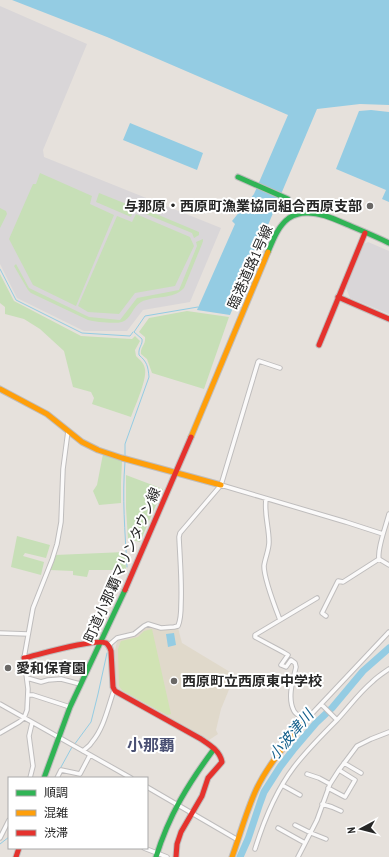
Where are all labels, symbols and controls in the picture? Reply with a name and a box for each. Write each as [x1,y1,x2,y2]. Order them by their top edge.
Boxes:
place label: 与那原・西原町漁業協同組合西原支部 [124,197,362,215]
marker: 与那原・西原町漁業協同組合西原支部 [365,201,375,211]
street label: 臨港道路1号線 [223,222,277,312]
street label: 町道小那覇マリンタウン線 [80,485,164,645]
place label: 愛和保育園 [16,659,86,677]
marker: 愛和保育園 [3,663,13,673]
place label: 西原町立西原東中学校 [182,672,322,690]
marker: 西原町立西原東中学校 [169,676,179,686]
water label: 小波津川 [264,704,318,764]
district label: 小那覇 [127,735,175,755]
legend [8,777,148,849]
text: 順調 [44,785,68,800]
text: 混雑 [44,805,68,820]
north arrow [341,809,381,849]
text: 渋滞 [44,825,68,840]
text: N [344,826,358,834]

